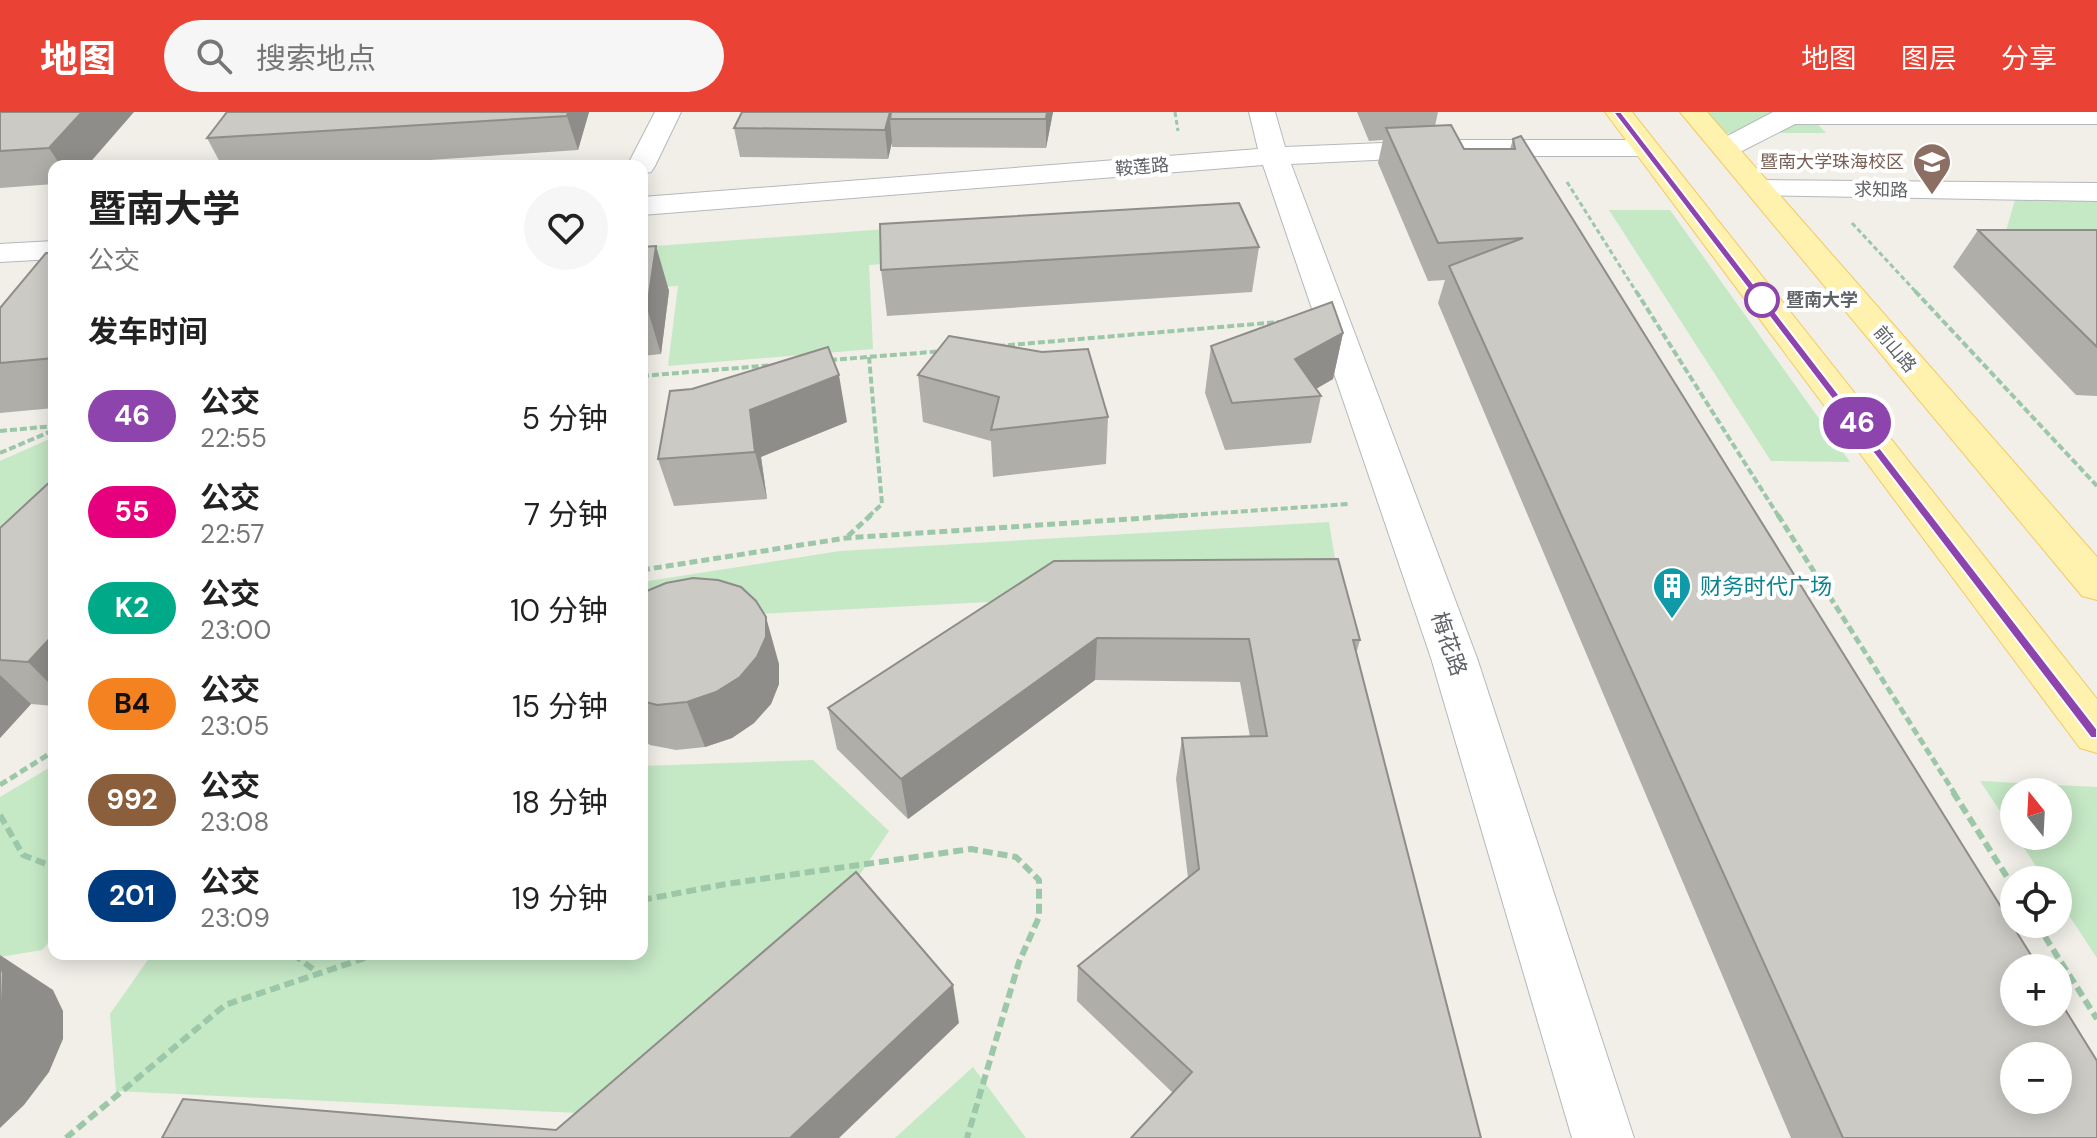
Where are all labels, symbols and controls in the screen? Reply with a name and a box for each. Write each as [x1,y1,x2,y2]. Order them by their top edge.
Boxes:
search box [164,20,724,92]
text: 地图 [40,34,116,84]
icon: search [192,34,236,78]
text: 搜索地点 [256,39,376,78]
text: 地图 [1801,40,1857,77]
text: 图层 [1901,40,1957,77]
text: 分享 [2001,40,2057,77]
school or university icon: 暨南大学珠海校区 [1911,141,1953,196]
place label: 暨南大学珠海校区 [1760,150,1904,174]
street label: 鞍莲路 [1114,153,1170,181]
street label: 求知路 [1854,178,1908,202]
text: 暨南大学 [88,184,240,234]
button: heart [524,186,608,270]
text: 公交 [88,243,140,277]
marker: 暨南大学 [1745,283,1779,317]
place label: 暨南大学 [1786,288,1858,312]
text: 发车时间 [88,312,208,351]
street label: 前山路 [1868,321,1922,377]
text: 公交 [200,382,260,421]
text: 46 [114,397,150,434]
line badge: 46 [1821,397,1893,449]
text: 5 分钟 [522,399,608,438]
text: 46 [1839,404,1875,441]
text: 22:55 [200,421,267,455]
text: 公交 [200,478,260,517]
text: 55 [115,493,149,530]
text: 7 分钟 [524,495,608,534]
text: 22:57 [200,517,265,551]
building icon: 财务时代广场 [1651,565,1693,620]
place label: 财务时代广场 [1700,572,1832,601]
text: 公交 [200,574,260,613]
text: K2 [115,589,149,626]
text: 10 分钟 [510,591,608,630]
street label: 梅花路 [1425,608,1473,680]
text: 23:00 [200,613,271,647]
text: 公交 [200,670,260,709]
text: B4 [114,685,150,722]
text: 15 分钟 [512,687,608,726]
text: 23:05 [200,709,269,743]
text: 公交 [200,766,260,805]
north arrow [2000,778,2072,850]
map controls [2000,778,2072,1114]
text: 992 [106,781,158,818]
text: 18 分钟 [512,783,608,822]
text: 23:08 [200,805,269,839]
text: 公交 [200,862,260,901]
button: locate [2000,866,2072,938]
text: 201 [109,877,155,914]
text: 19 分钟 [512,879,608,918]
text: 23:09 [200,901,270,935]
button: + [2000,954,2072,1026]
button: − [2000,1042,2072,1114]

